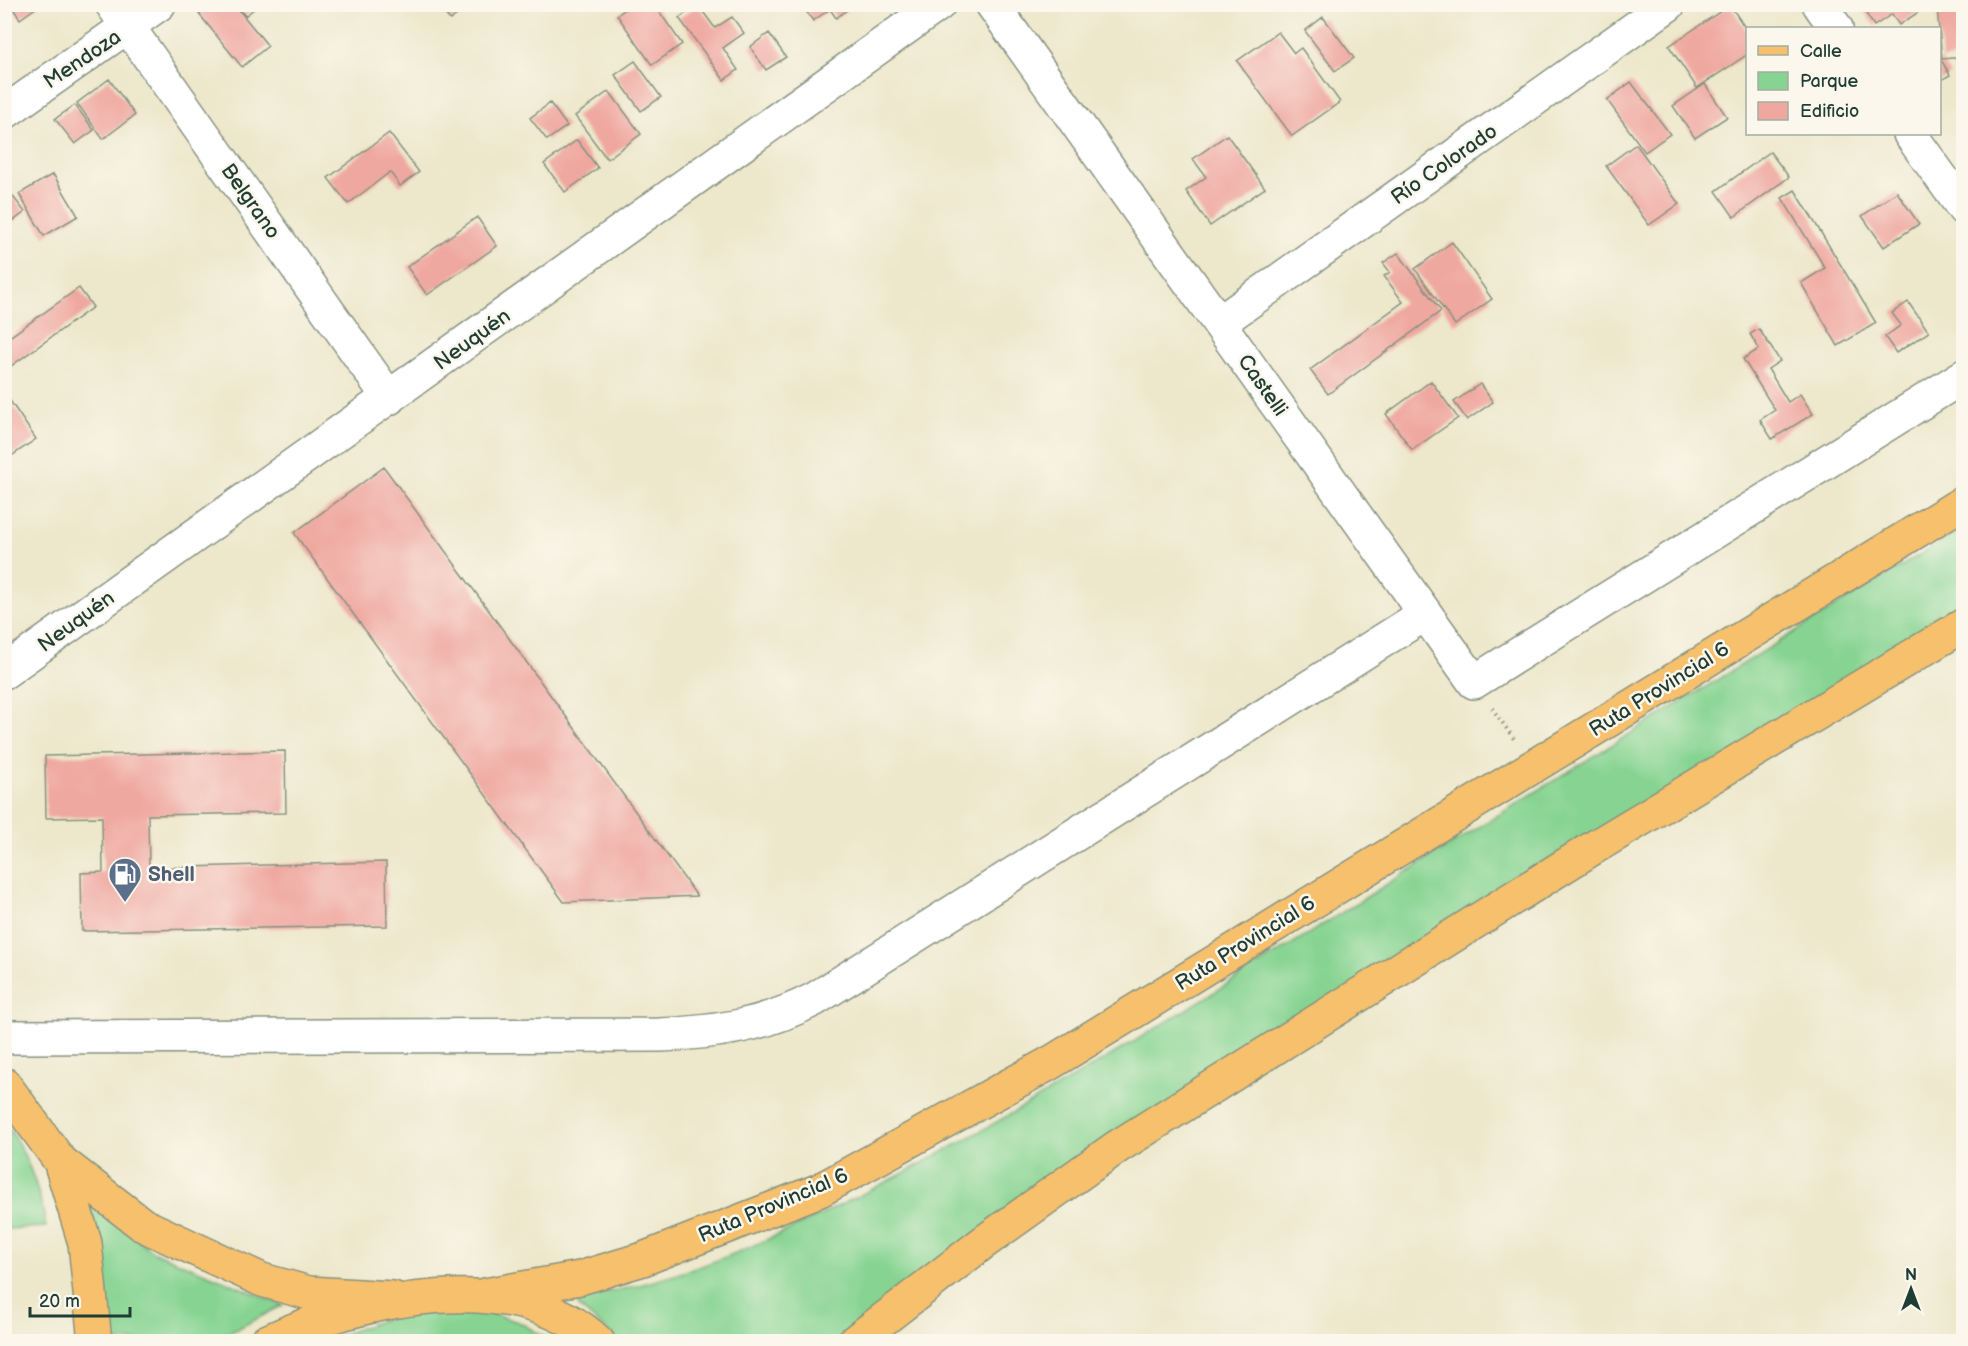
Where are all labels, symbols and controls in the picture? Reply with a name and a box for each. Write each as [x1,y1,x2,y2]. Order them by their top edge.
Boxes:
street label: Mendoza [39,24,126,94]
legend [1746,27,1941,135]
text: Calle [1800,41,1842,62]
text: Parque [1800,71,1858,92]
text: Edificio [1800,101,1859,122]
street label: Río Colorado [1386,119,1502,210]
street label: Belgrano [216,159,286,244]
street label: Neuquén [429,303,515,375]
street label: Castelli [1232,350,1293,421]
street label: Neuquén [33,585,119,657]
street label: Ruta Provincial 6 [1585,636,1734,742]
fuel station icon: Shell [107,856,143,903]
place label: Shell [148,862,195,887]
street label: Ruta Provincial 6 [1171,890,1320,996]
street label: Ruta Provincial 6 [695,1163,852,1248]
north arrow [1881,1259,1941,1319]
text: N [1905,1266,1917,1285]
scale bar [30,1280,130,1318]
text: 20 m [39,1291,80,1312]

